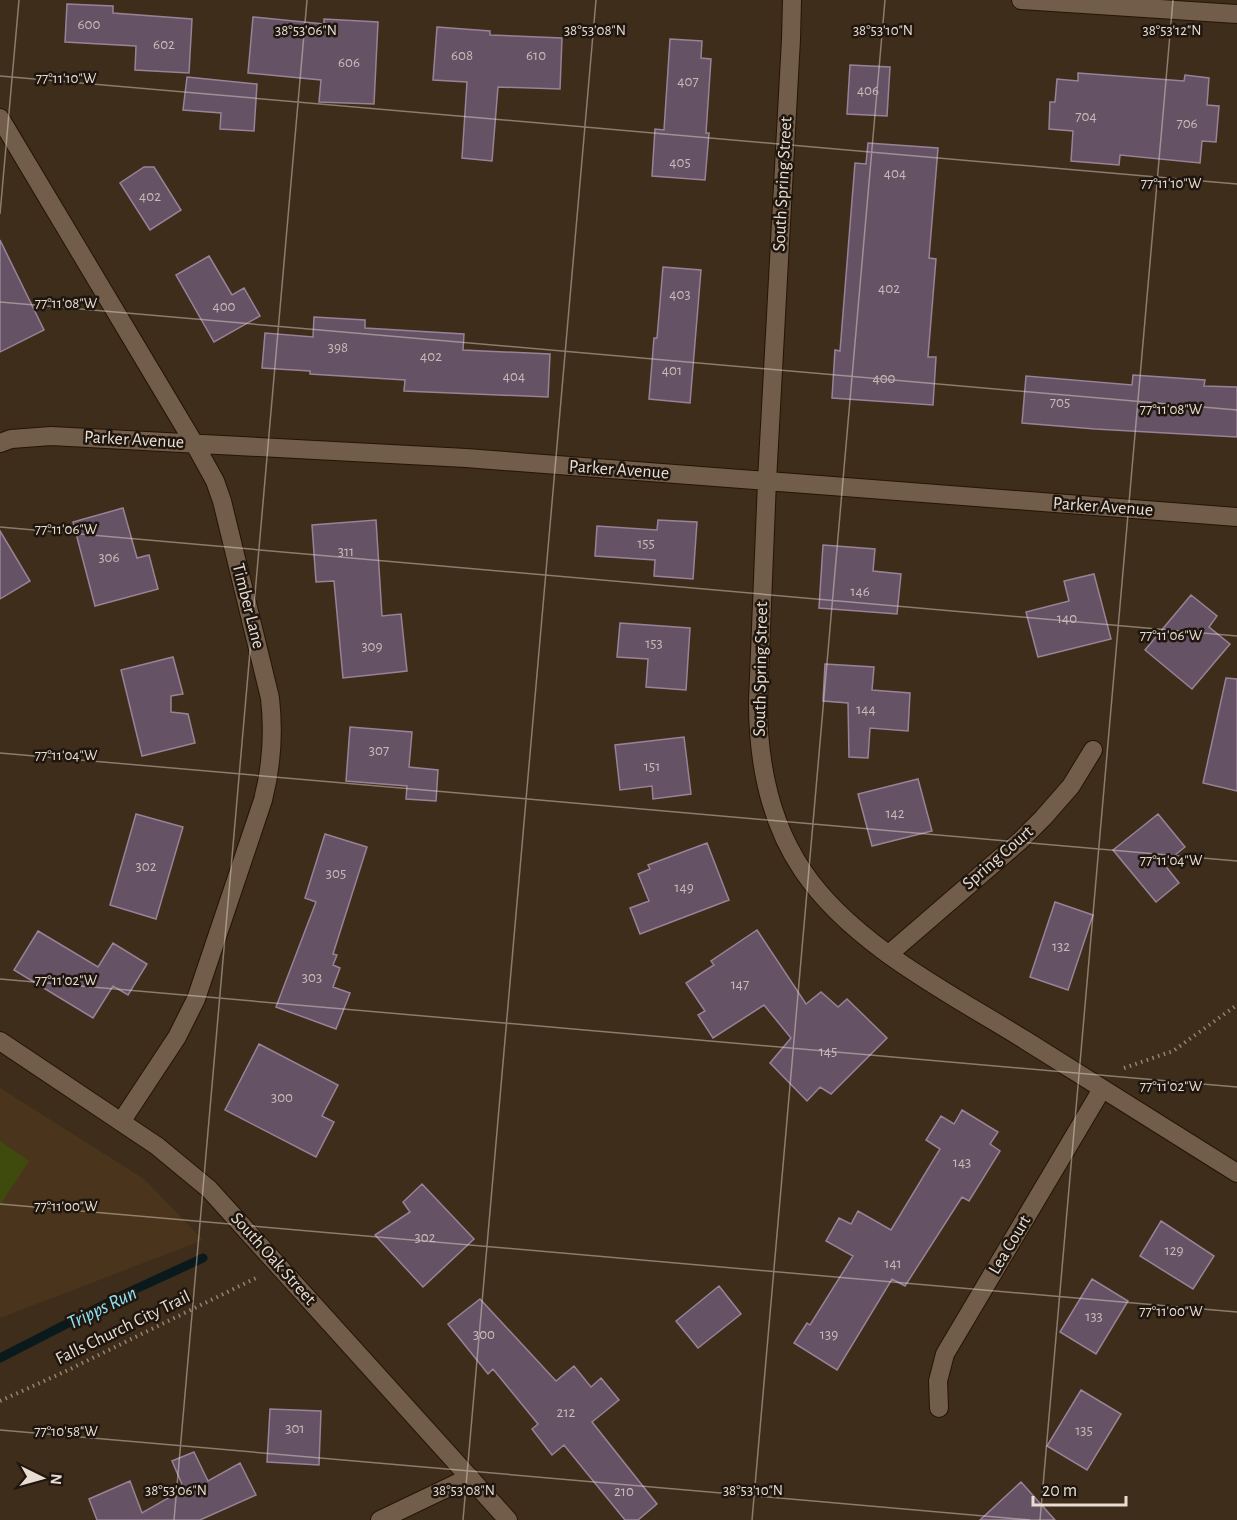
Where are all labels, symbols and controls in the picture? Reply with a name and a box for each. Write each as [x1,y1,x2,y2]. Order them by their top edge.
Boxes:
house number: 600 [78,17,101,32]
text: 38°53'06"N [275,23,337,38]
text: 38°53'08"N [564,23,626,38]
text: 38°53'10"N [853,23,913,38]
text: 38°53'12"N [1142,23,1202,38]
house number: 602 [153,37,175,52]
house number: 608 [451,48,473,63]
house number: 610 [526,48,546,63]
house number: 606 [338,55,360,70]
text: 77°11'10"W [36,71,97,86]
house number: 407 [677,74,699,89]
house number: 406 [857,83,879,98]
house number: 704 [1075,109,1097,124]
street label: South Spring Street [770,116,796,252]
house number: 706 [1176,116,1198,131]
house number: 405 [669,155,691,170]
house number: 404 [884,166,906,181]
text: 77°11'10"W [1141,176,1202,191]
house number: 402 [139,189,161,204]
house number: 402 [878,281,900,296]
house number: 403 [669,287,691,302]
text: 77°11'08"W [35,296,98,311]
house number: 400 [212,299,236,314]
house number: 398 [328,340,348,355]
house number: 402 [420,349,442,364]
house number: 401 [662,363,682,378]
house number: 404 [503,369,525,384]
house number: 400 [872,371,896,386]
house number: 705 [1050,395,1070,410]
text: 77°11'08"W [1140,402,1203,417]
street label: Parker Avenue [83,428,185,452]
street label: Parker Avenue [568,458,670,482]
street label: Parker Avenue [1052,495,1154,519]
text: 77°11'06"W [35,522,98,537]
house number: 155 [637,536,655,551]
house number: 311 [338,544,354,559]
house number: 306 [98,550,120,565]
street label: Timber Lane [229,562,267,650]
house number: 146 [850,584,870,599]
street label: South Spring Street [751,601,771,737]
house number: 140 [1057,611,1077,626]
text: 77°11'06"W [1140,628,1203,643]
house number: 153 [645,636,663,651]
house number: 309 [361,639,383,654]
house number: 144 [856,702,876,717]
house number: 307 [369,743,389,758]
text: 77°11'04"W [35,748,98,763]
house number: 151 [644,759,660,774]
house number: 142 [885,806,905,821]
street label: Spring Court [959,822,1037,893]
text: 77°11'04"W [1140,853,1203,868]
house number: 302 [136,859,157,874]
house number: 305 [326,866,346,881]
house number: 149 [674,880,694,895]
house number: 132 [1052,939,1070,954]
house number: 303 [302,970,322,985]
text: 77°11'02"W [35,973,98,988]
house number: 147 [731,977,749,992]
house number: 145 [819,1044,837,1059]
text: 77°11'02"W [1140,1079,1203,1094]
house number: 300 [271,1090,293,1105]
house number: 143 [953,1155,971,1170]
text: 77°11'00"W [34,1199,98,1214]
street label: South Oak Street [227,1209,319,1309]
street label: Lea Court [985,1212,1035,1278]
house number: 302 [415,1230,436,1245]
house number: 129 [1164,1243,1184,1258]
house number: 141 [884,1256,902,1271]
water label: Tripps Run [64,1283,140,1333]
street label: Falls Church City Trail [53,1288,193,1368]
text: 77°11'00"W [1139,1304,1203,1319]
house number: 133 [1085,1309,1103,1324]
house number: 300 [473,1327,495,1342]
house number: 139 [820,1327,838,1342]
house number: 212 [557,1405,576,1420]
house number: 301 [285,1421,305,1436]
house number: 135 [1075,1423,1093,1438]
text: 77°10'58"W [34,1424,98,1439]
north arrow [12,1448,72,1508]
scale bar [1033,1469,1126,1507]
text: N [47,1473,64,1485]
text: 20 m [1042,1482,1077,1500]
text: 38°53'06"N [145,1483,207,1498]
text: 38°53'08"N [433,1483,495,1498]
text: 38°53'10"N [723,1483,783,1498]
house number: 210 [614,1484,634,1499]

